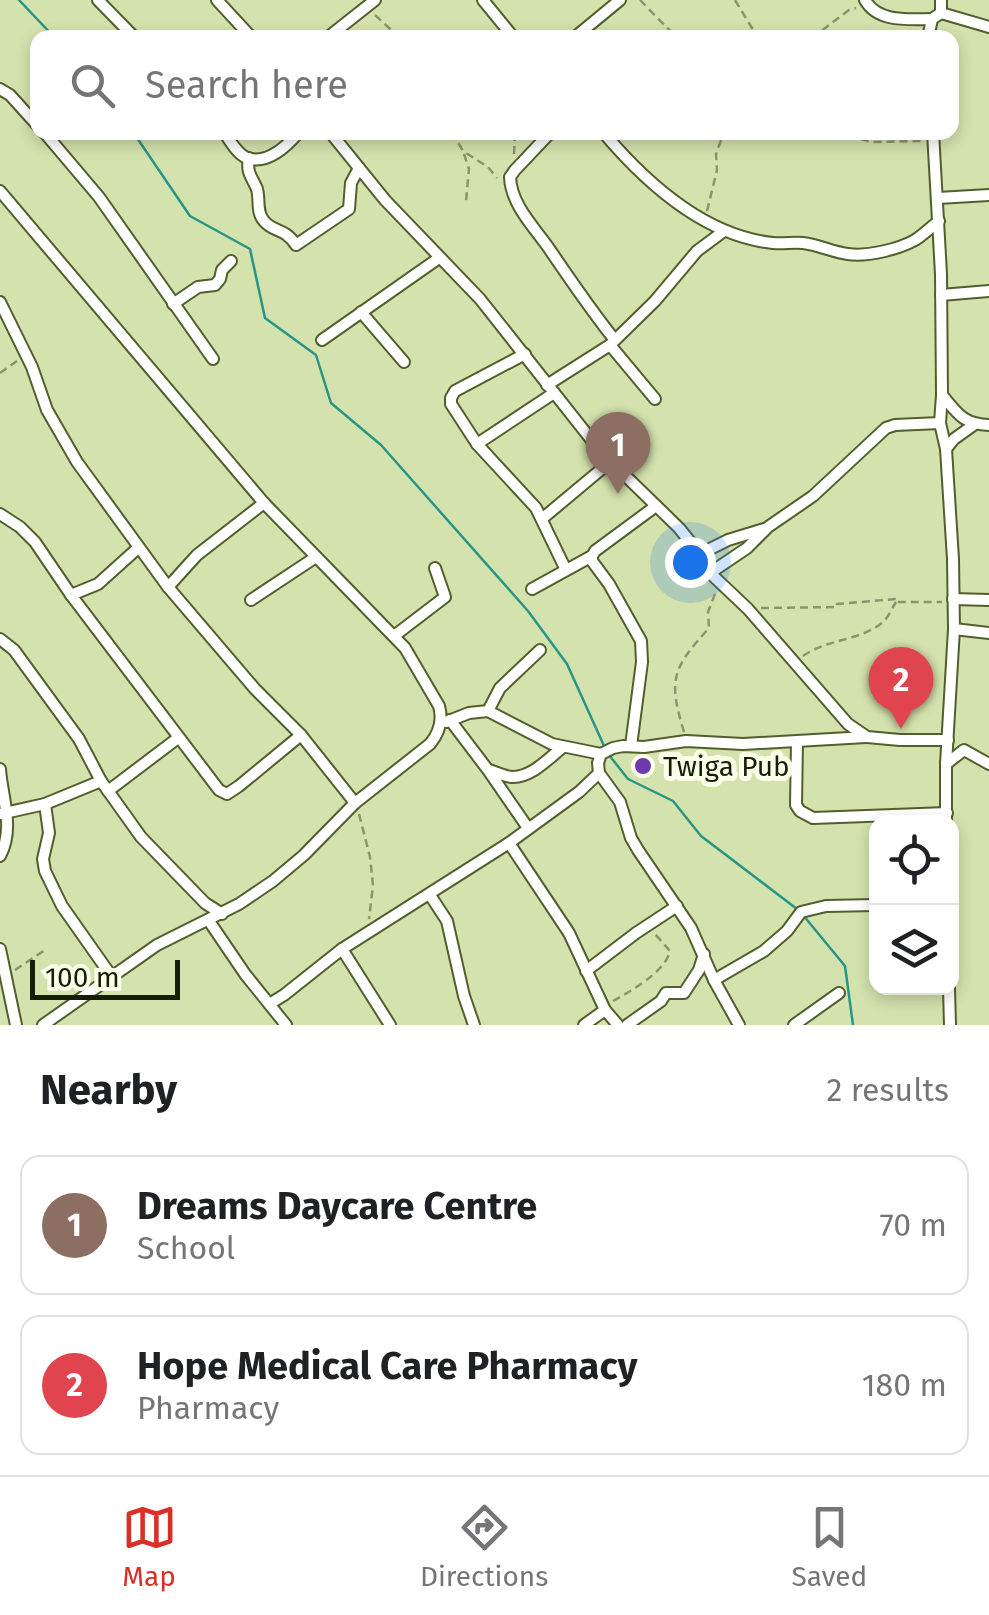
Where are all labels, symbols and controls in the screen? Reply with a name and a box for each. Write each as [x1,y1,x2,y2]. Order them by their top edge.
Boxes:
search box [30,30,959,140]
icon: search [65,58,120,113]
text: Search here [145,62,348,108]
pin: 1 [586,412,650,494]
your location [665,537,716,588]
pin: 2 [868,646,934,729]
place label: Twiga Pub [663,750,790,783]
marker: Twiga Pub [632,755,654,777]
map controls [869,815,959,995]
button: locate [869,815,959,905]
button: layers [869,905,959,995]
scale bar [30,955,180,1000]
text: 100 m [45,961,120,994]
text: Nearby [40,1065,177,1115]
text: 2 results [826,1071,949,1109]
text: Dreams Daycare Centre [137,1183,537,1229]
text: 1 [67,1206,82,1244]
text: 70 m [879,1206,947,1244]
text: School [137,1229,235,1267]
text: Hope Medical Care Pharmacy [137,1343,637,1389]
text: 2 [66,1366,83,1404]
text: 180 m [862,1366,947,1404]
text: Pharmacy [137,1389,279,1427]
tab: Map [122,1500,177,1593]
tab: Directions [420,1500,548,1593]
tab: Saved [792,1500,867,1593]

